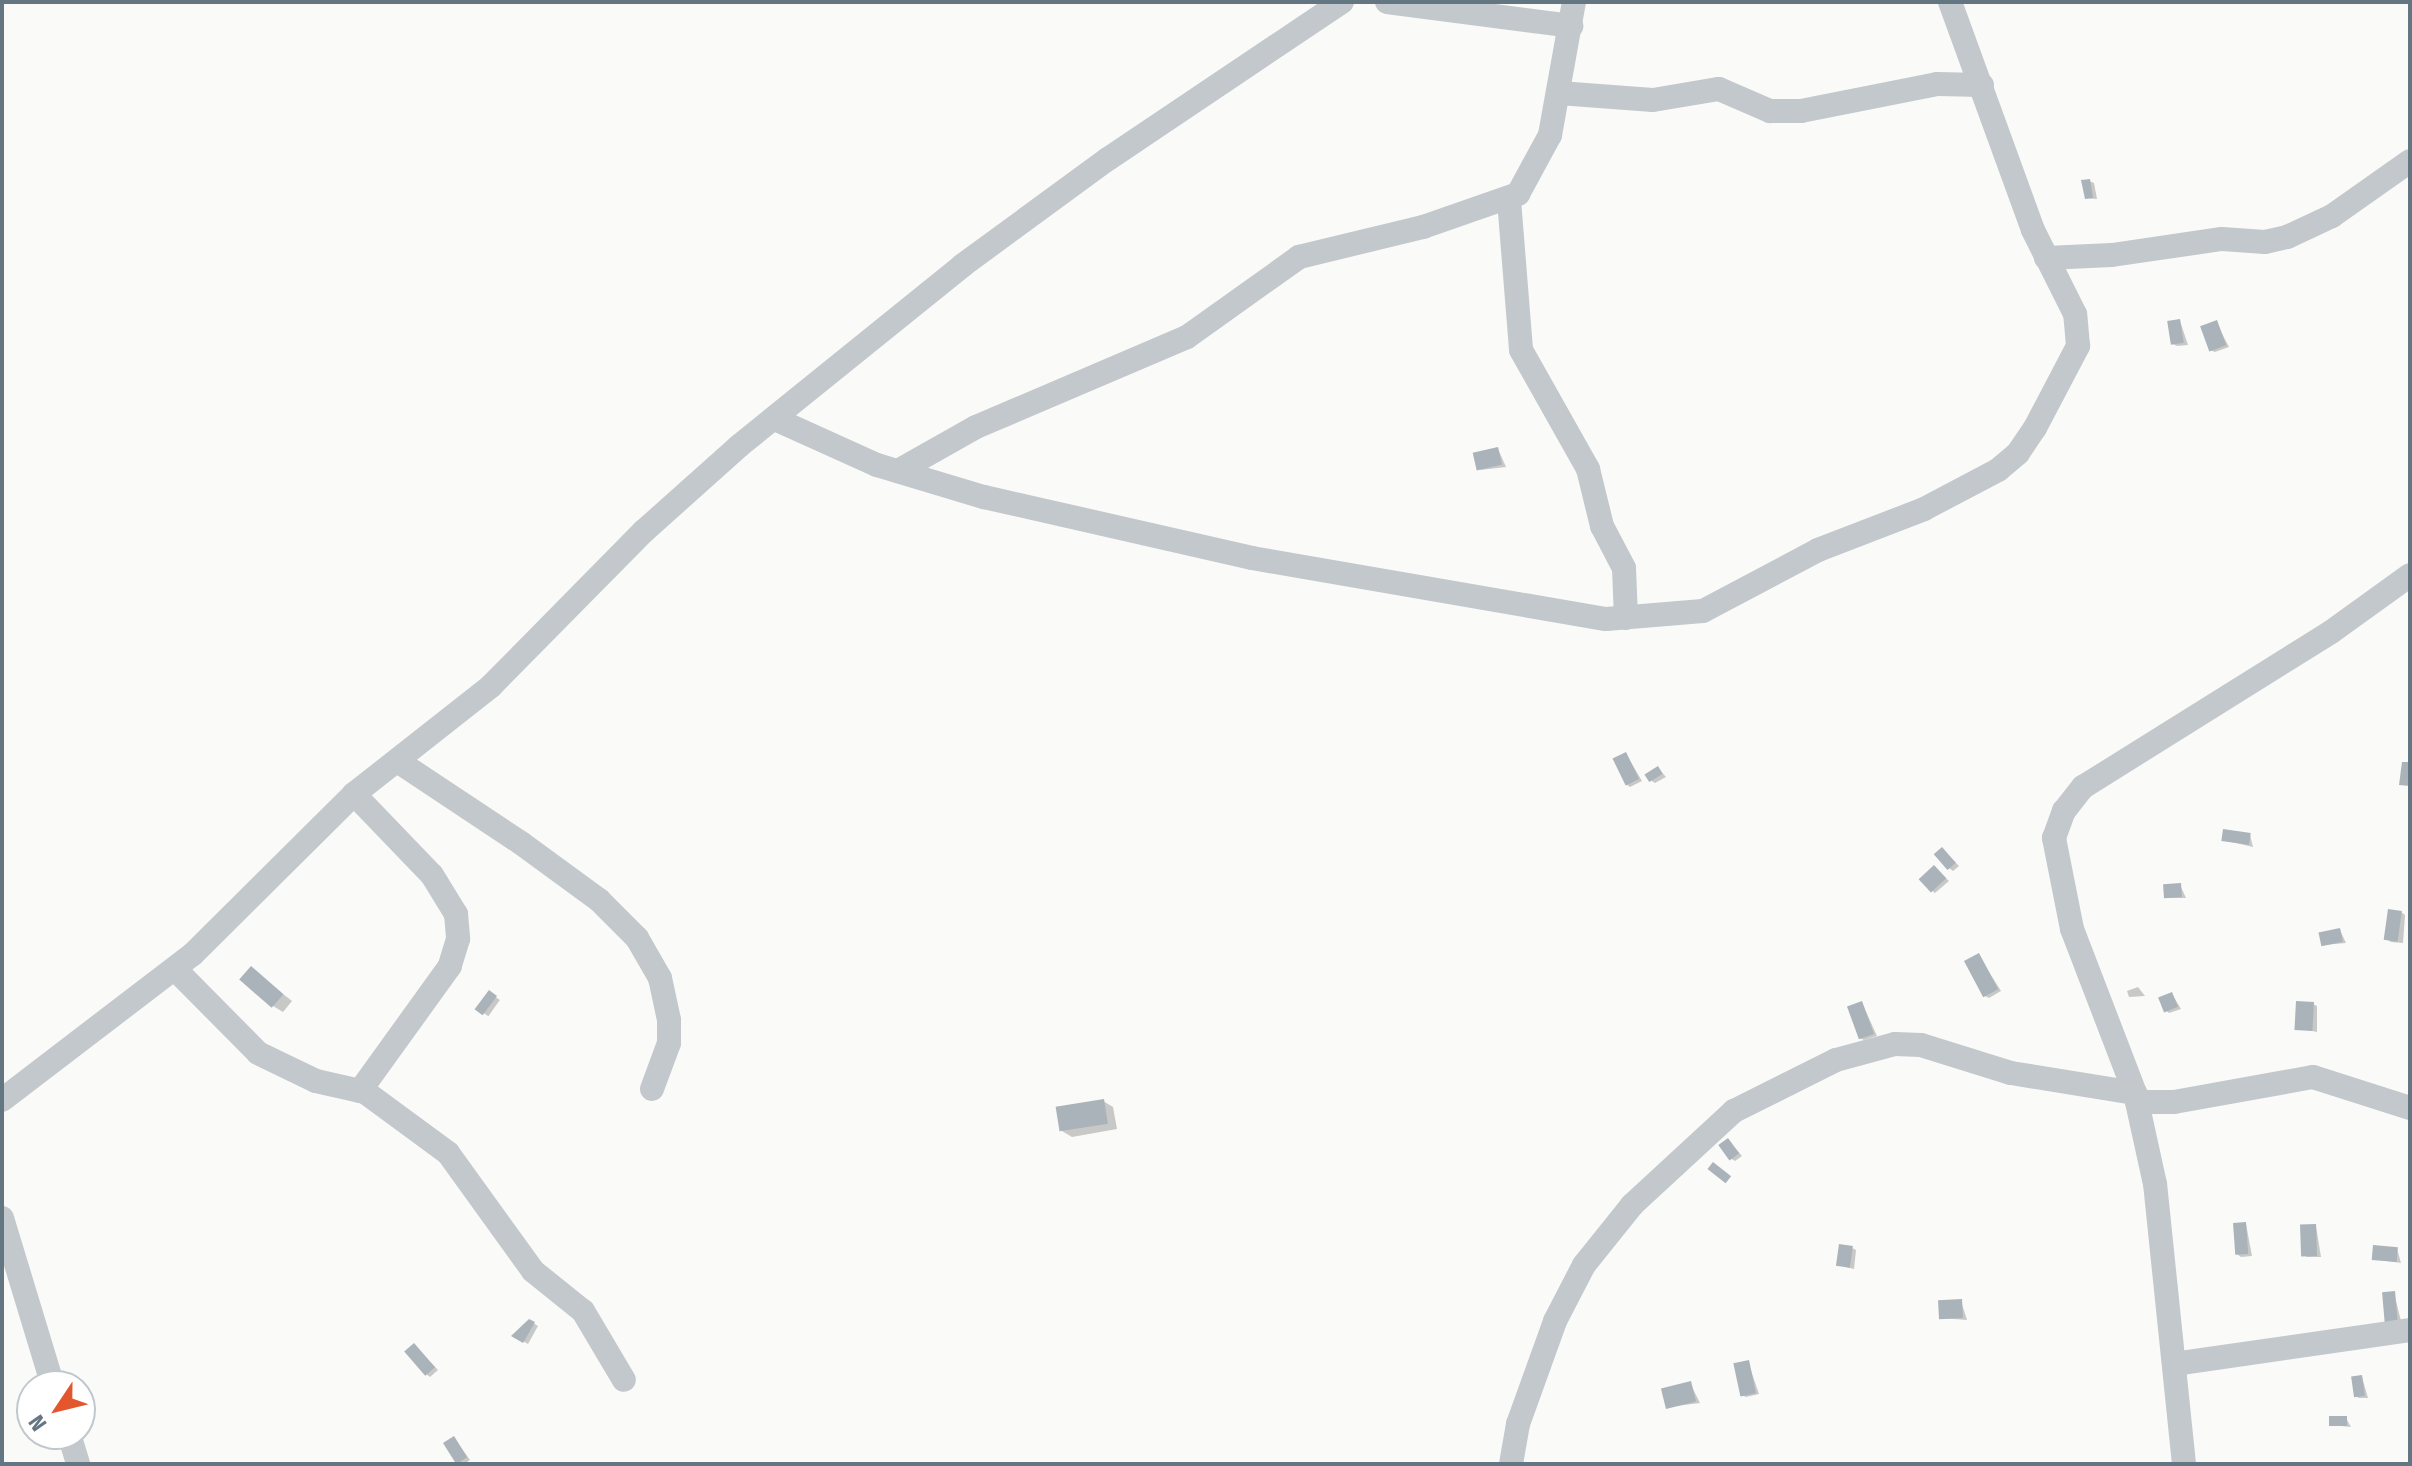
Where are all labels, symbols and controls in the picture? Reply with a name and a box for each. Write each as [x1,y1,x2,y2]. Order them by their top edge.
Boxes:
north arrow [16,1370,96,1450]
text: N [23,1410,52,1436]

